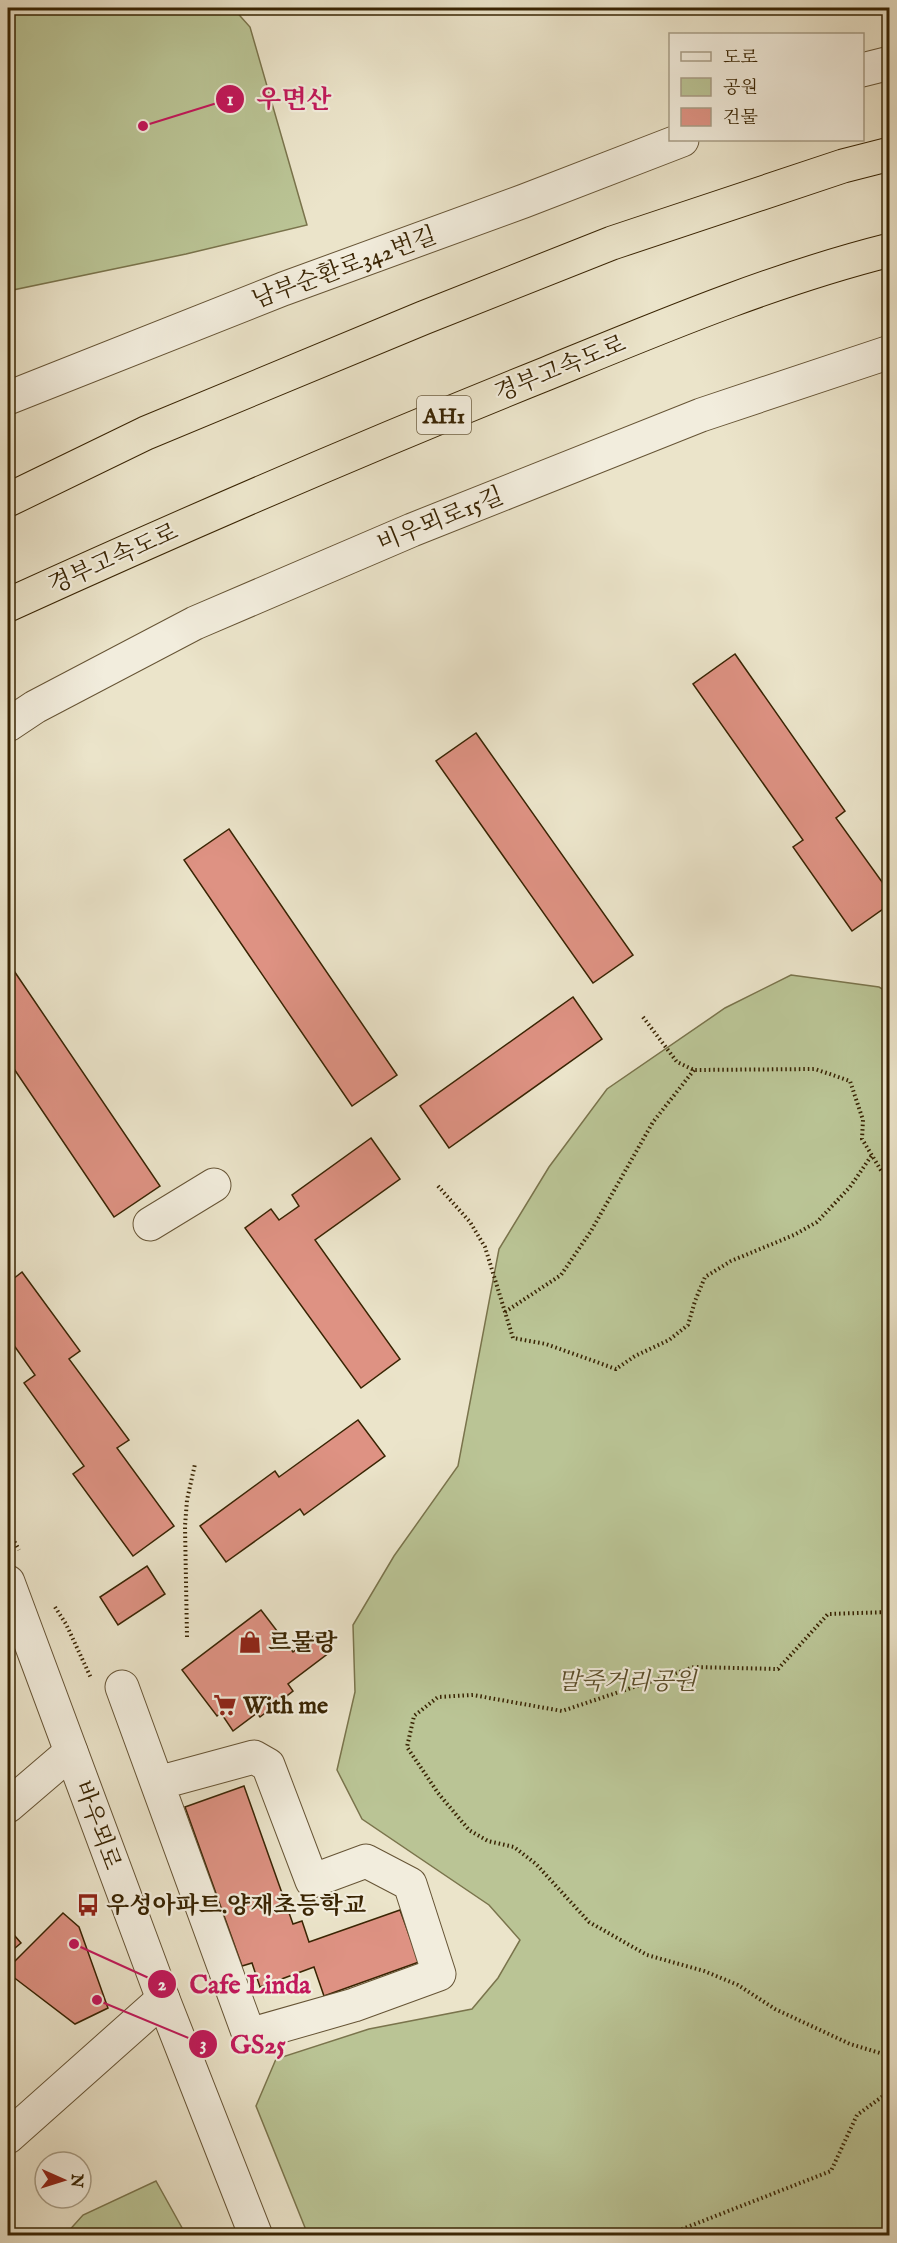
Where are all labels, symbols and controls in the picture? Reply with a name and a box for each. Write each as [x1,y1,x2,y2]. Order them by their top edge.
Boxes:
legend [669,33,864,141]
text: 도로 [723,47,758,70]
callout: 우면산 [215,77,344,121]
text: 공원 [723,77,758,100]
text: 우면산 [256,84,332,117]
text: 1 [227,89,234,112]
text: 건물 [723,107,758,130]
street label: 남부순환로342번길 [248,221,441,316]
street label: 경부고속도로 [490,329,631,410]
road number: AH1 [417,396,471,434]
street label: 비우뫼로15길 [373,481,508,560]
street label: 경부고속도로 [44,517,183,602]
place label: 르물랑 [268,1628,338,1659]
shop icon: 르물랑 [237,1629,263,1655]
park label: 말죽거리공원 [557,1667,698,1698]
place label: With me [242,1691,328,1722]
supermarket icon: With me [212,1692,238,1718]
street label: 바우뫼로 [66,1777,127,1874]
place label: 우성아파트.양재초등학교 [106,1891,366,1922]
bus stop icon: 우성아파트.양재초등학교 [75,1892,101,1918]
callout: Cafe Linda [147,1962,322,2006]
text: Cafe Linda [189,1969,311,2002]
text: 2 [158,1974,167,1997]
callout: GS25 [188,2022,297,2066]
text: GS25 [230,2029,286,2062]
text: 3 [200,2034,206,2057]
north arrow [33,2150,93,2210]
text: N [66,2172,86,2188]

